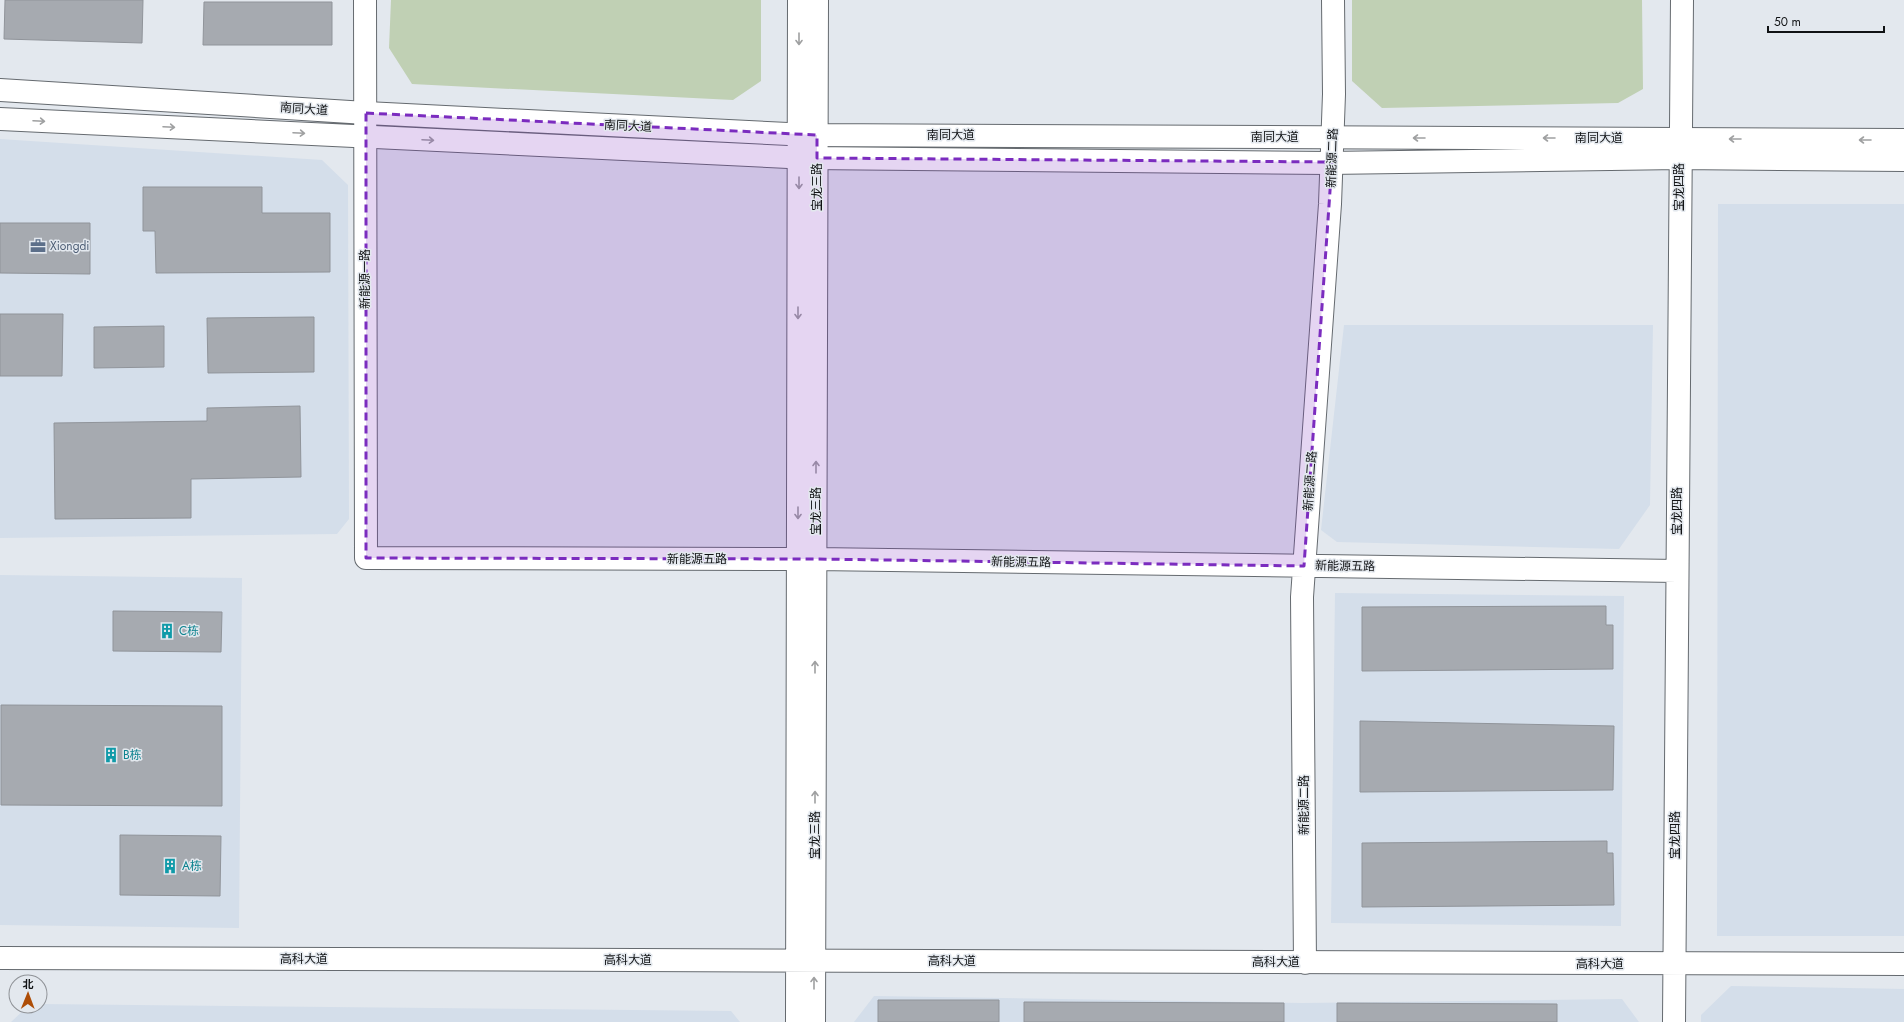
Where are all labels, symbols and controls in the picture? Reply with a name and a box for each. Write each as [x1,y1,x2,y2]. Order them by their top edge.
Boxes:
scale bar [1768,8,1884,34]
text: 50 m [1774,13,1801,31]
one-way arrow [795,32,803,45]
street label: 南同大道 [279,98,329,120]
street label: 南同大道 [604,116,652,136]
one-way arrow [32,117,45,124]
one-way arrow [162,123,175,131]
street label: 南同大道 [927,126,975,144]
street label: 南同大道 [1251,128,1299,146]
street label: 新能源二路 [1322,128,1342,188]
street label: 南同大道 [1575,129,1623,147]
one-way arrow [292,130,305,137]
one-way arrow [1413,134,1426,142]
one-way arrow [1543,134,1556,142]
one-way arrow [1729,135,1742,143]
one-way arrow [421,136,434,143]
one-way arrow [1859,136,1872,144]
street label: 宝龙三路 [808,163,826,211]
street label: 宝龙四路 [1670,163,1688,211]
one-way arrow [795,176,803,189]
office icon: Xiongdi [29,237,47,255]
place label: Xiongdi [50,237,89,255]
street label: 新能源一路 [356,249,374,309]
one-way arrow [794,306,802,319]
street label: 新能源二路 [1299,450,1321,512]
one-way arrow [812,461,820,474]
street label: 宝龙三路 [807,487,825,535]
street label: 宝龙四路 [1668,487,1686,535]
one-way arrow [794,506,802,519]
street label: 新能源五路 [667,550,727,568]
street label: 新能源五路 [991,552,1051,572]
street label: 新能源五路 [1315,556,1375,576]
building icon: C栋 [158,622,176,640]
place label: C栋 [179,622,199,640]
one-way arrow [811,661,819,674]
building icon: B栋 [102,746,120,764]
place label: B栋 [123,746,142,764]
street label: 新能源二路 [1295,775,1313,835]
one-way arrow [811,791,819,804]
street label: 宝龙三路 [806,811,824,859]
street label: 宝龙四路 [1666,811,1684,859]
building icon: A栋 [161,857,179,875]
place label: A栋 [182,857,202,875]
street label: 高科大道 [280,950,328,968]
street label: 高科大道 [604,951,652,969]
street label: 高科大道 [928,952,976,970]
street label: 高科大道 [1252,953,1300,971]
street label: 高科大道 [1576,955,1624,973]
north arrow [8,974,48,1014]
text: 北 [23,976,34,992]
one-way arrow [810,977,818,990]

